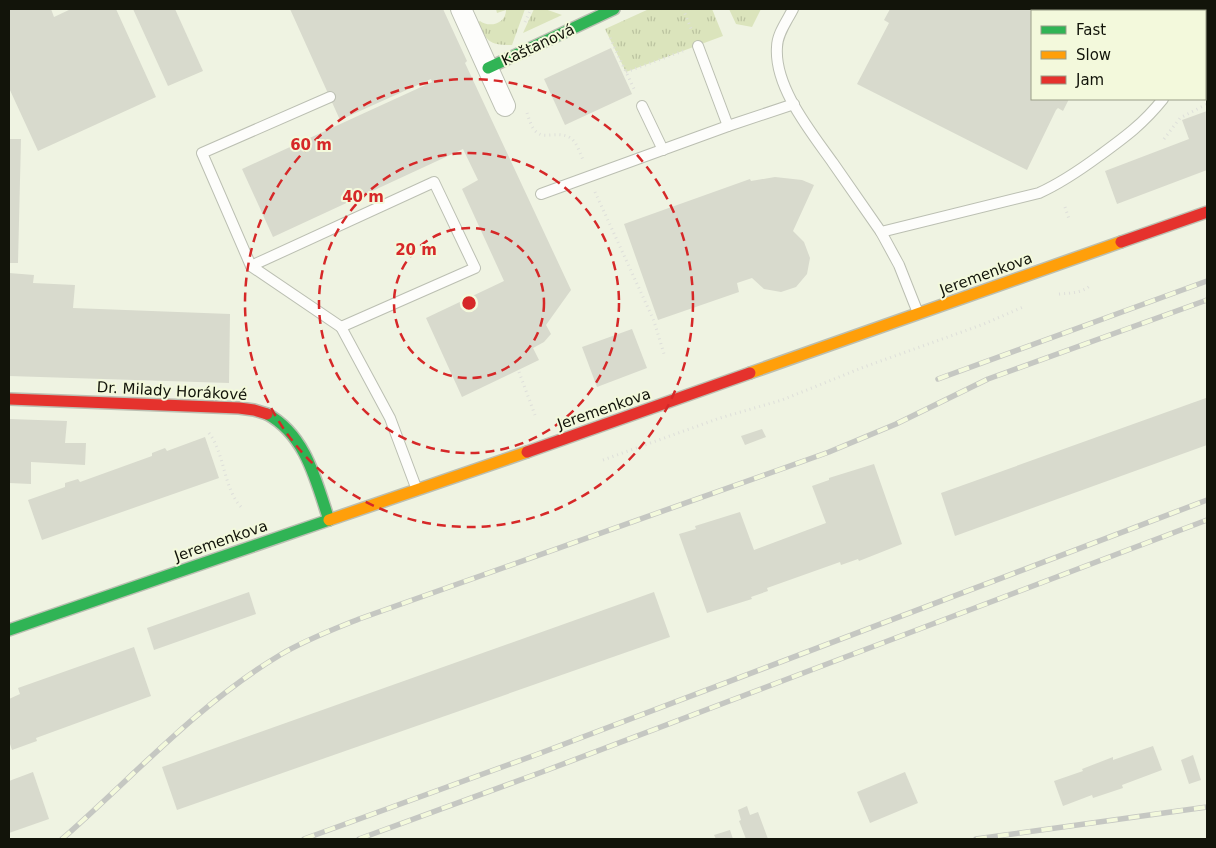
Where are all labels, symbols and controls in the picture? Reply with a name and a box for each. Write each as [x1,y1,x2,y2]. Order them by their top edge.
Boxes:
legend [1031,10,1206,100]
street label: Kaštanová [499,20,577,70]
text: Fast [1076,21,1106,39]
text: Slow [1076,46,1111,64]
text: Jam [1075,71,1104,89]
text: 60 m [290,136,332,154]
text: 40 m [342,188,384,206]
text: 20 m [395,241,437,259]
street label: Jeremenkova [936,249,1035,299]
centre of rings [460,294,478,312]
street label: Dr. Milady Horákové [96,378,248,404]
street label: Jeremenkova [554,385,653,434]
street label: Jeremenkova [171,517,270,566]

